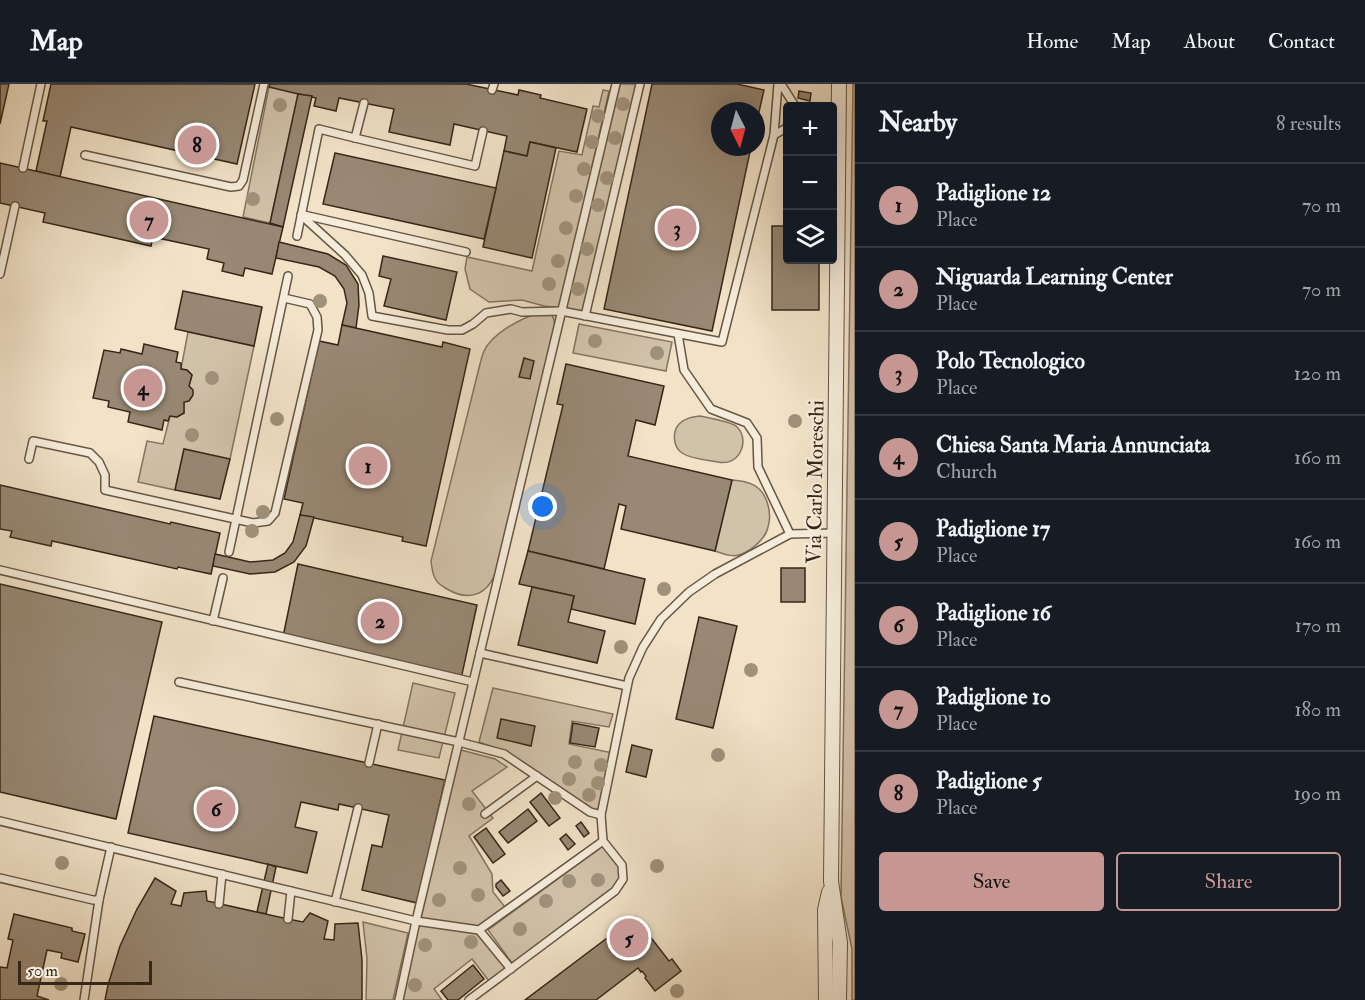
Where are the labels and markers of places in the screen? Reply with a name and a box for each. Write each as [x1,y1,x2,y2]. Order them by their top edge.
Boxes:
pin: 8 [178,122,216,168]
pin: 7 [130,198,168,242]
pin: 3 [658,206,696,250]
pin: 4 [124,366,162,410]
pin: 1 [348,444,388,488]
pin: 2 [360,598,400,644]
pin: 6 [196,786,236,832]
pin: 5 [610,916,648,960]

